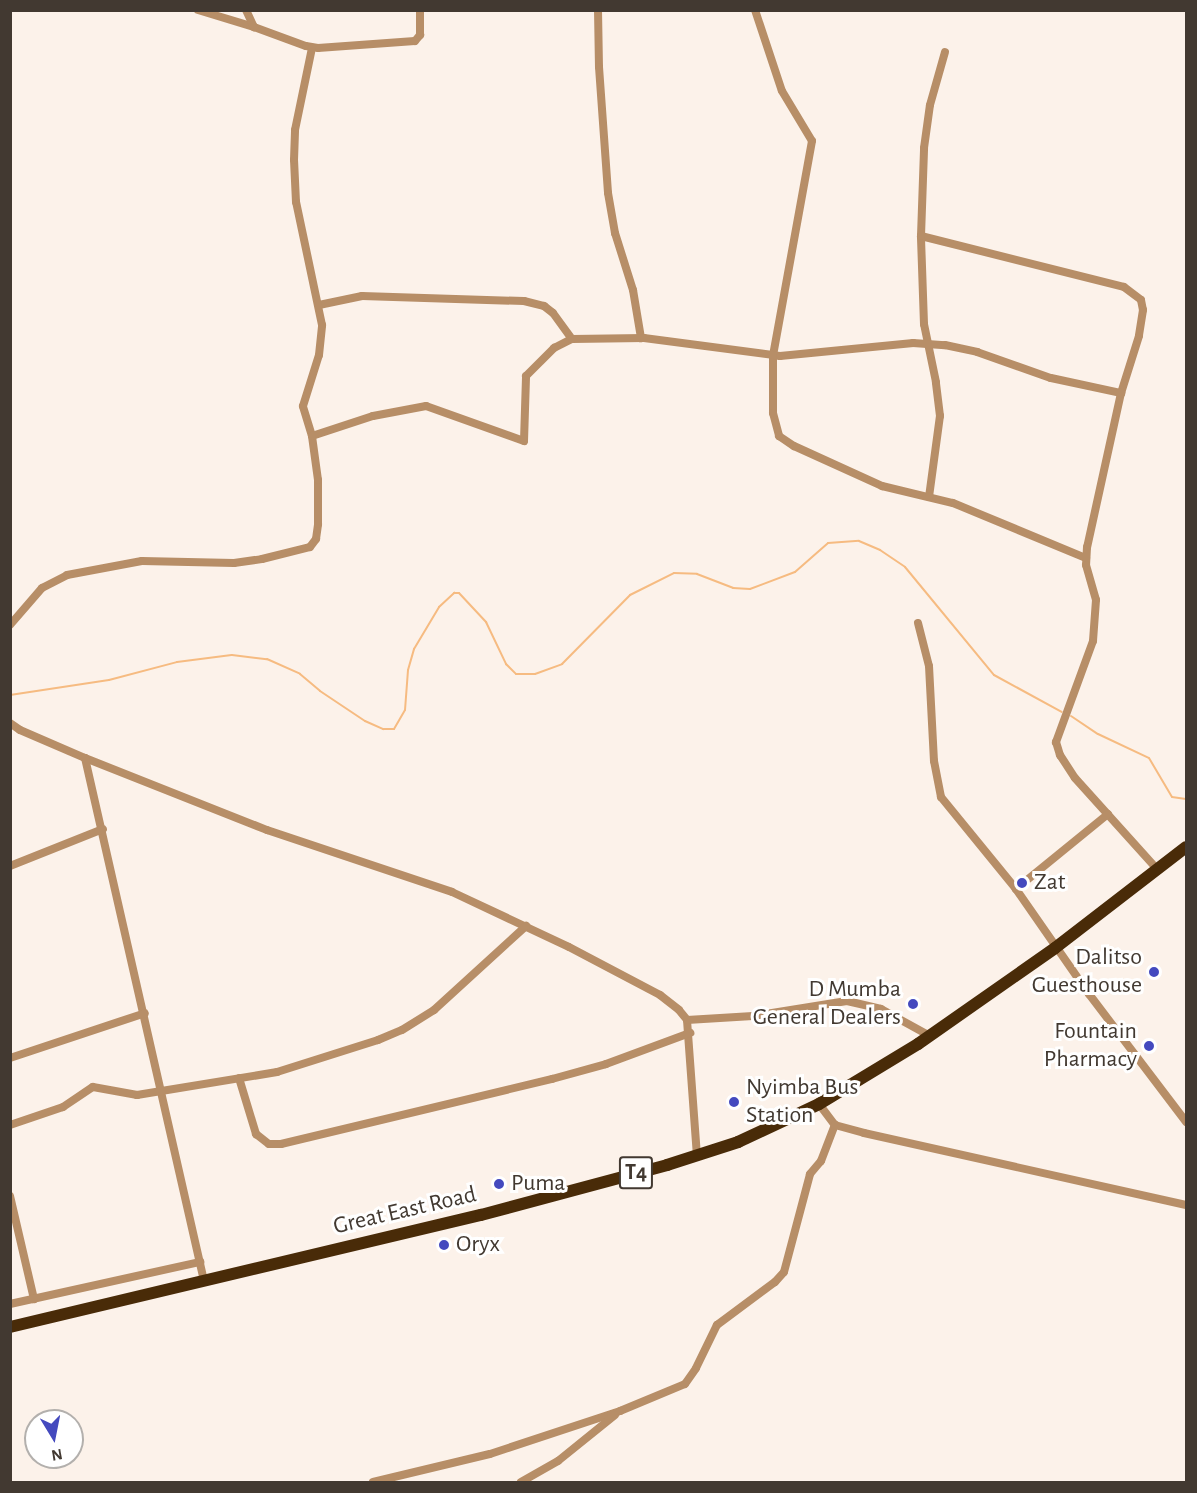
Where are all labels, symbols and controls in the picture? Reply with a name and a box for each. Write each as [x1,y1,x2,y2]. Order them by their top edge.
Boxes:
place label: Zat [1034,869,1065,897]
marker: Zat [1015,876,1029,890]
place label: Dalitso Guesthouse [1032,944,1142,1000]
marker: Dalitso Guesthouse [1147,965,1161,979]
place label: D Mumba General Dealers [753,976,901,1032]
marker: D Mumba General Dealers [906,997,920,1011]
place label: Fountain Pharmacy [1044,1018,1137,1074]
marker: Fountain Pharmacy [1142,1039,1156,1053]
place label: Nyimba Bus Station [746,1074,858,1130]
marker: Nyimba Bus Station [727,1095,741,1109]
road number: T4 [618,1154,654,1192]
place label: Puma [511,1170,565,1198]
marker: Puma [492,1177,506,1191]
street label: Great East Road [331,1181,479,1241]
place label: Oryx [456,1231,500,1259]
marker: Oryx [437,1238,451,1252]
north arrow [24,1409,84,1469]
text: N [50,1446,64,1464]

